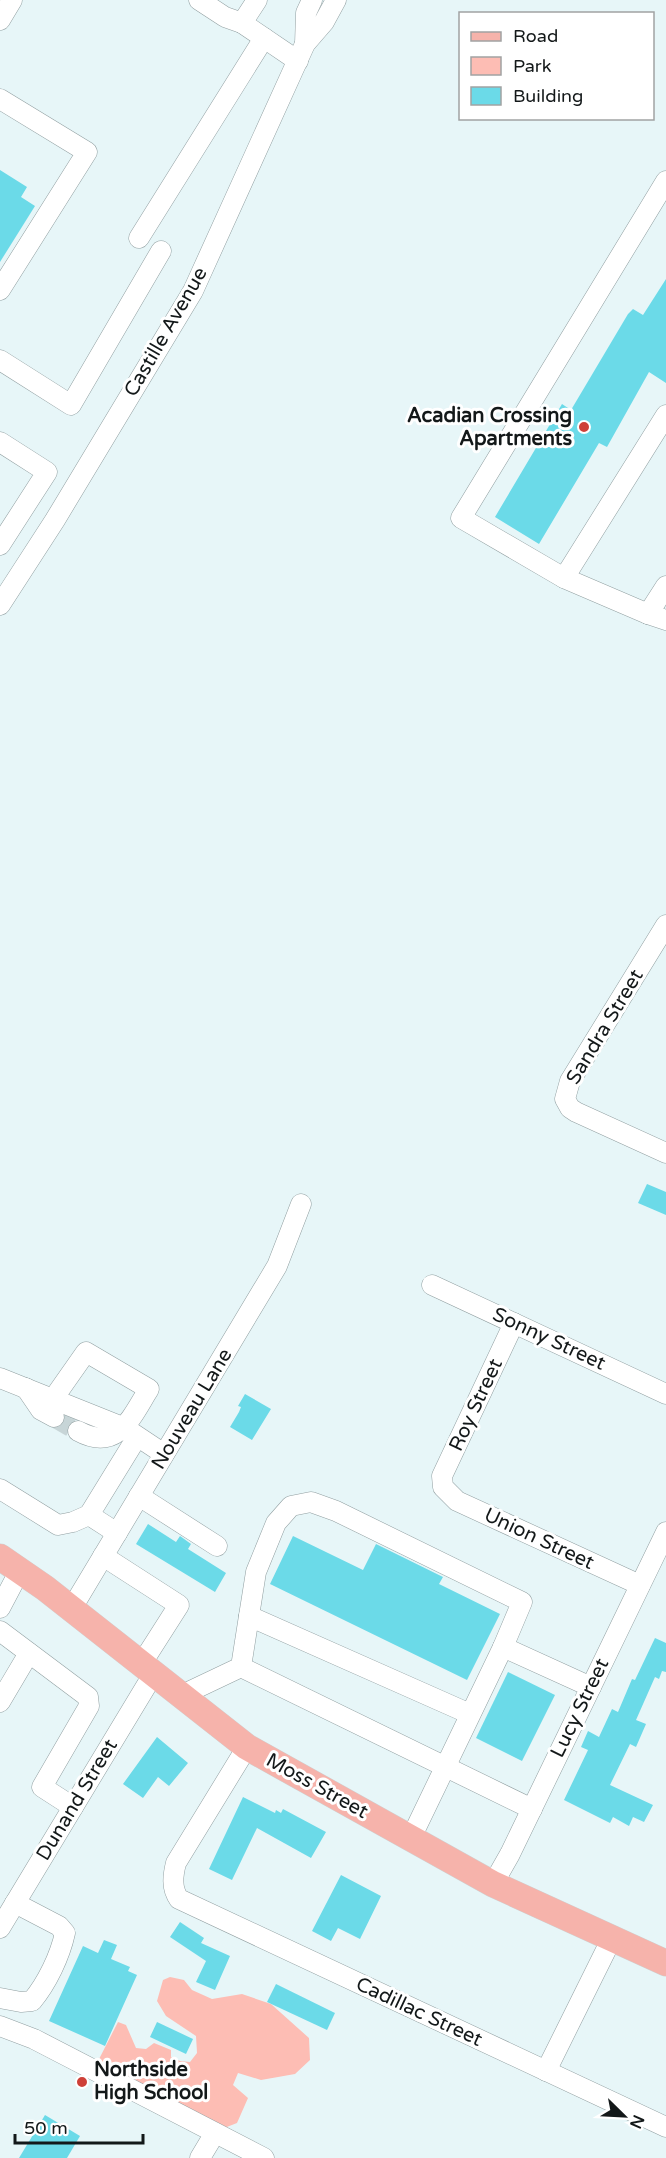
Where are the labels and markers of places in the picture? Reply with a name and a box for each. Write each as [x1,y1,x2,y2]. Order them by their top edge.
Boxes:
place label: Acadian Crossing Apartments [407,404,572,451]
marker: Acadian Crossing Apartments [577,420,591,434]
place label: Northside High School [94,2058,208,2105]
marker: Northside High School [75,2075,89,2089]

